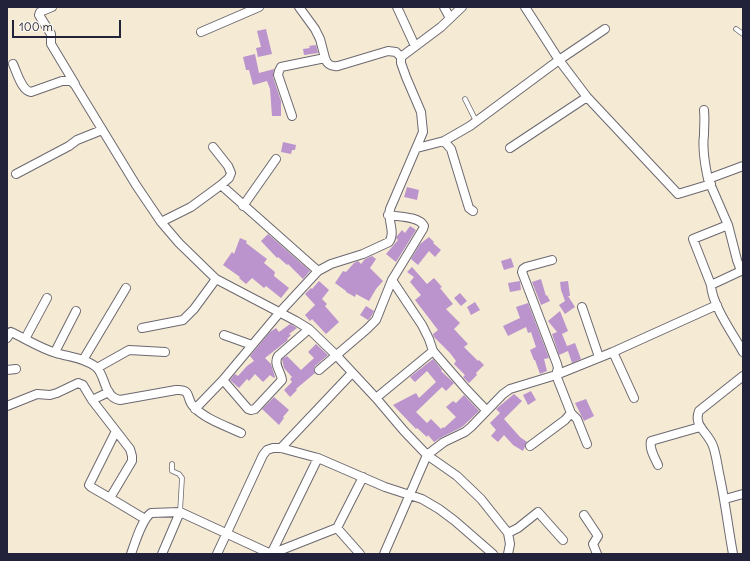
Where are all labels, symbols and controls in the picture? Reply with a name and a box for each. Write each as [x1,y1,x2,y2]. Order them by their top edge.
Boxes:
scale bar [14,12,123,38]
text: 100 m [19,19,53,34]

